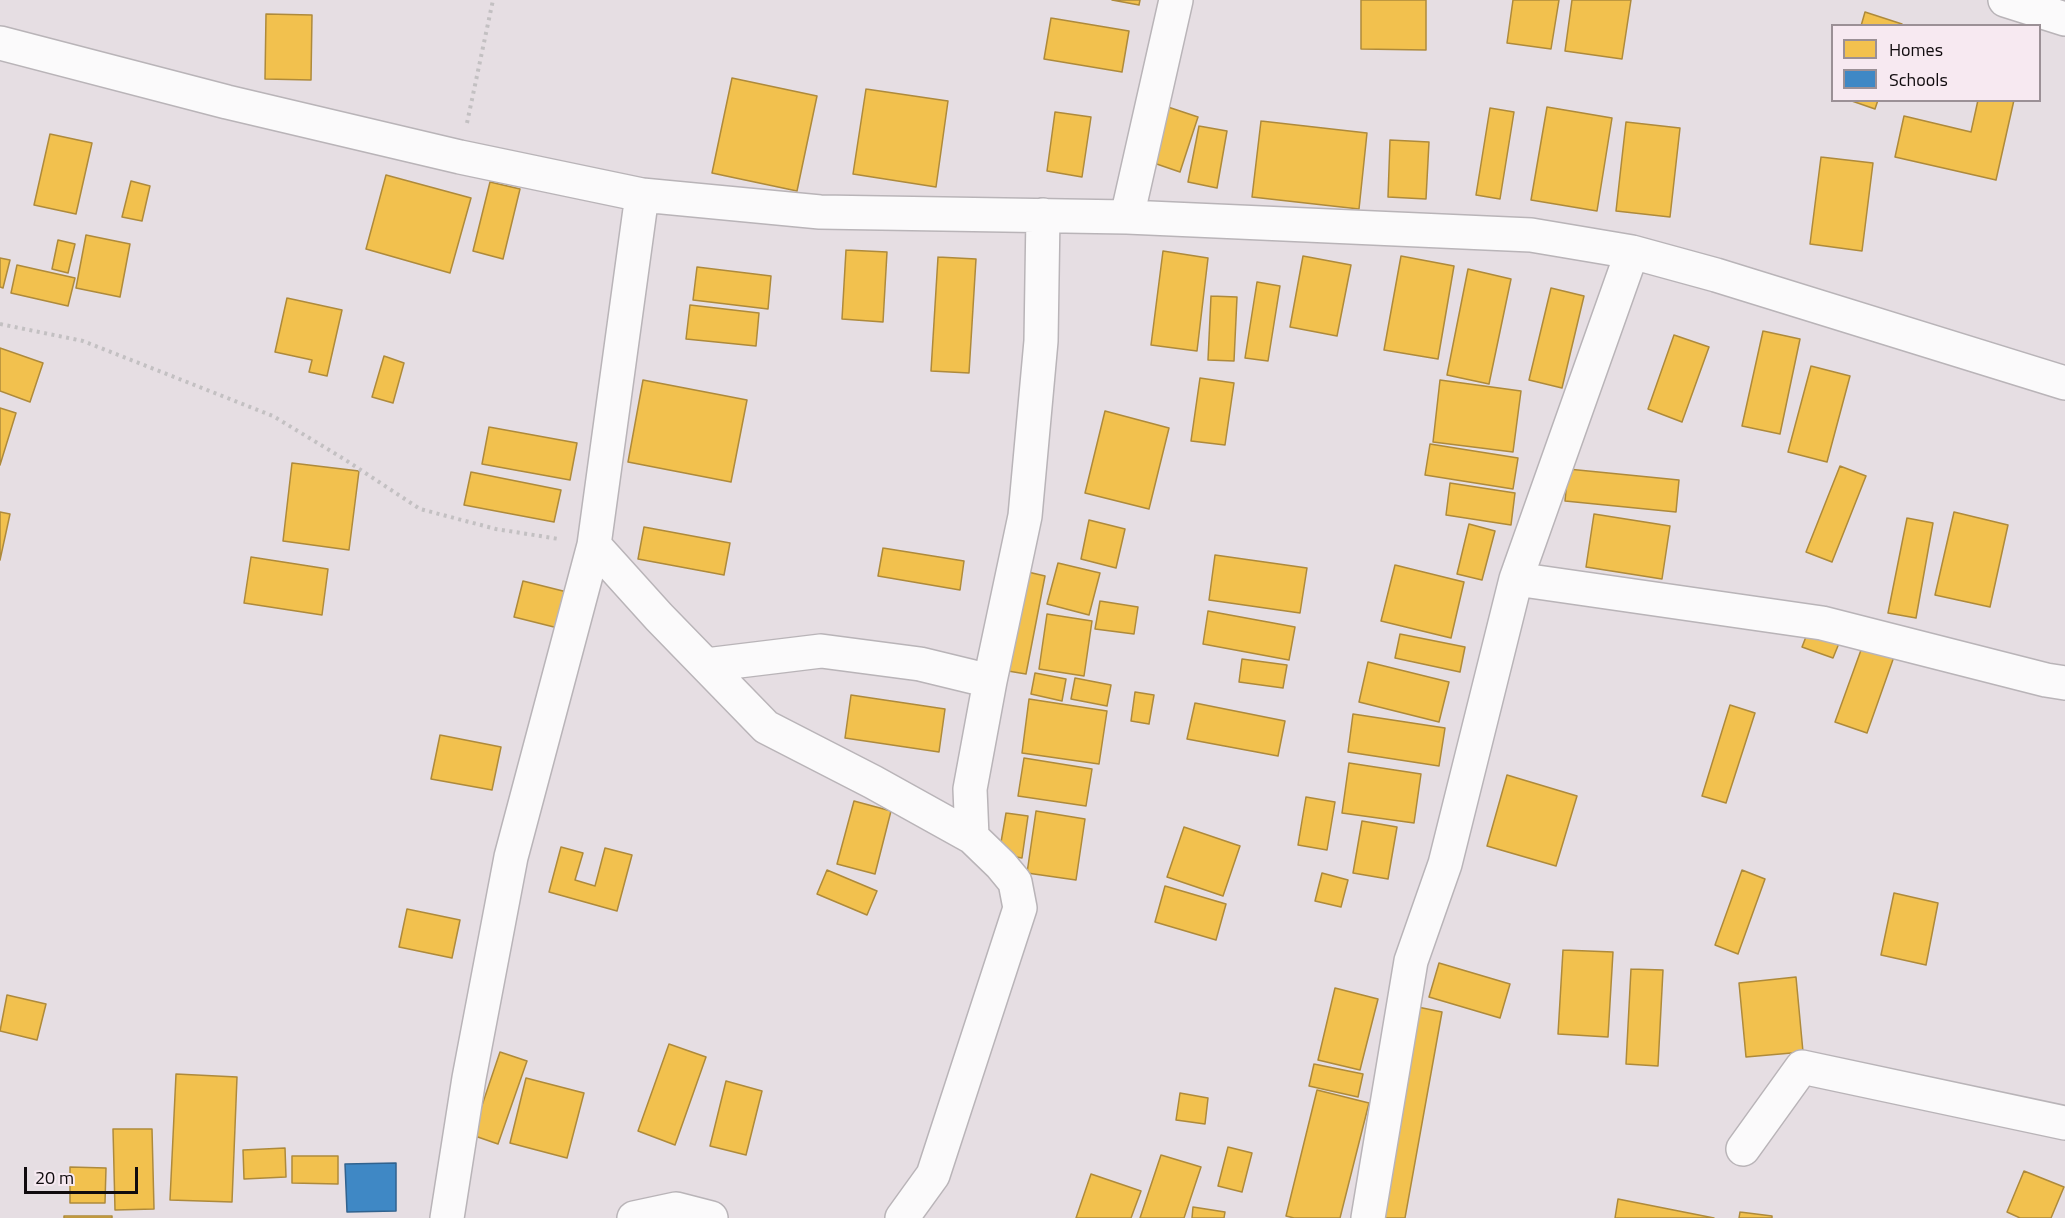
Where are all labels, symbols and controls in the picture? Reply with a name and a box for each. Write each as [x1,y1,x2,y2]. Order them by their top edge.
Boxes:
legend [1831,24,2041,102]
text: Homes [1889,36,1943,63]
text: Schools [1889,66,1948,93]
scale bar [27,1155,141,1193]
text: 20 m [35,1164,74,1191]

